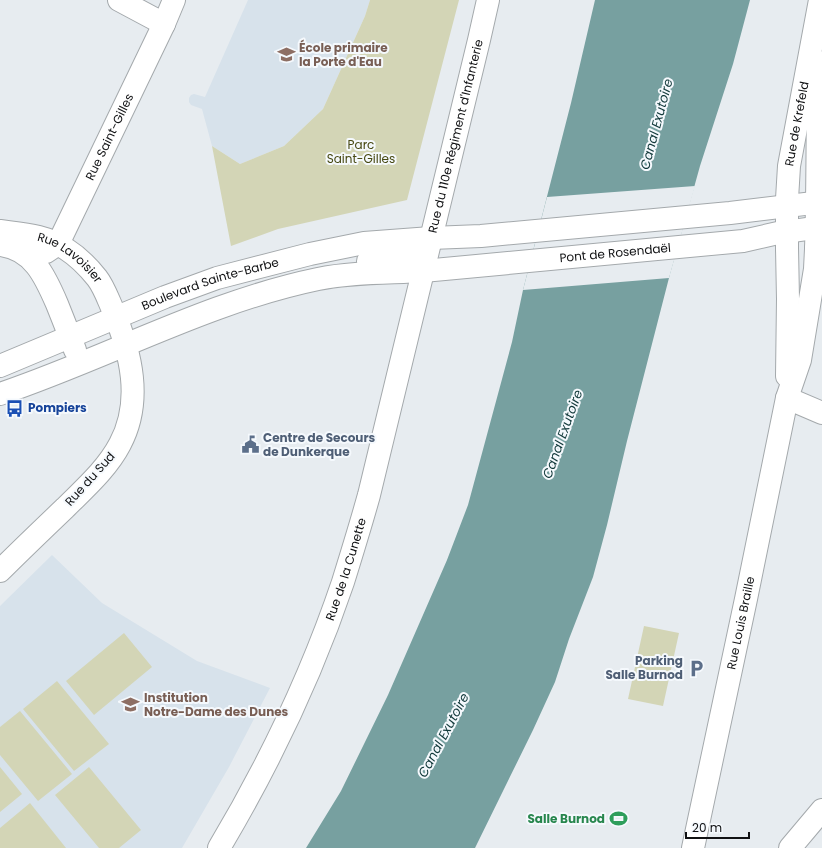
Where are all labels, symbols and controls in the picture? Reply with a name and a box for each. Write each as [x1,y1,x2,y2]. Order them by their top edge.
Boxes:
street label: Rue du 110e Régiment d'Infanterie [424,37,487,235]
place label: École primaire la Porte d'Eau [299,39,388,70]
school or university icon: École primaire la Porte d'Eau [276,45,296,65]
water label: Canal Exutoire [635,77,678,172]
street label: Rue de Krefeld [780,80,813,168]
street label: Rue Saint-Gilles [81,90,137,183]
park label: Parc Saint-Gilles [327,136,395,167]
street label: Rue Lavoisier [36,228,107,286]
street label: Pont de Rosendaël [559,239,672,266]
street label: Boulevard Sainte-Barbe [139,253,281,314]
water label: Canal Exutoire [538,387,587,481]
bus stop icon: Pompiers [5,398,25,418]
place label: Pompiers [28,399,87,416]
place label: Centre de Secours de Dunkerque [263,429,376,460]
public building icon: Centre de Secours de Dunkerque [240,435,260,455]
street label: Rue du Sud [61,448,119,509]
street label: Rue de la Cunette [321,516,370,623]
street label: Rue Louis Braille [722,575,758,671]
place label: Parking Salle Burnod [605,652,683,683]
parking icon: Parking Salle Burnod [686,658,706,678]
place label: Institution Notre-Dame des Dunes [144,689,289,720]
water label: Canal Exutoire [413,690,474,781]
school or university icon: Institution Notre-Dame des Dunes [121,695,141,715]
sports icon: Salle Burnod [608,809,628,829]
place label: Salle Burnod [527,810,605,827]
scale bar [686,814,749,840]
text: 20 m [692,819,722,836]

